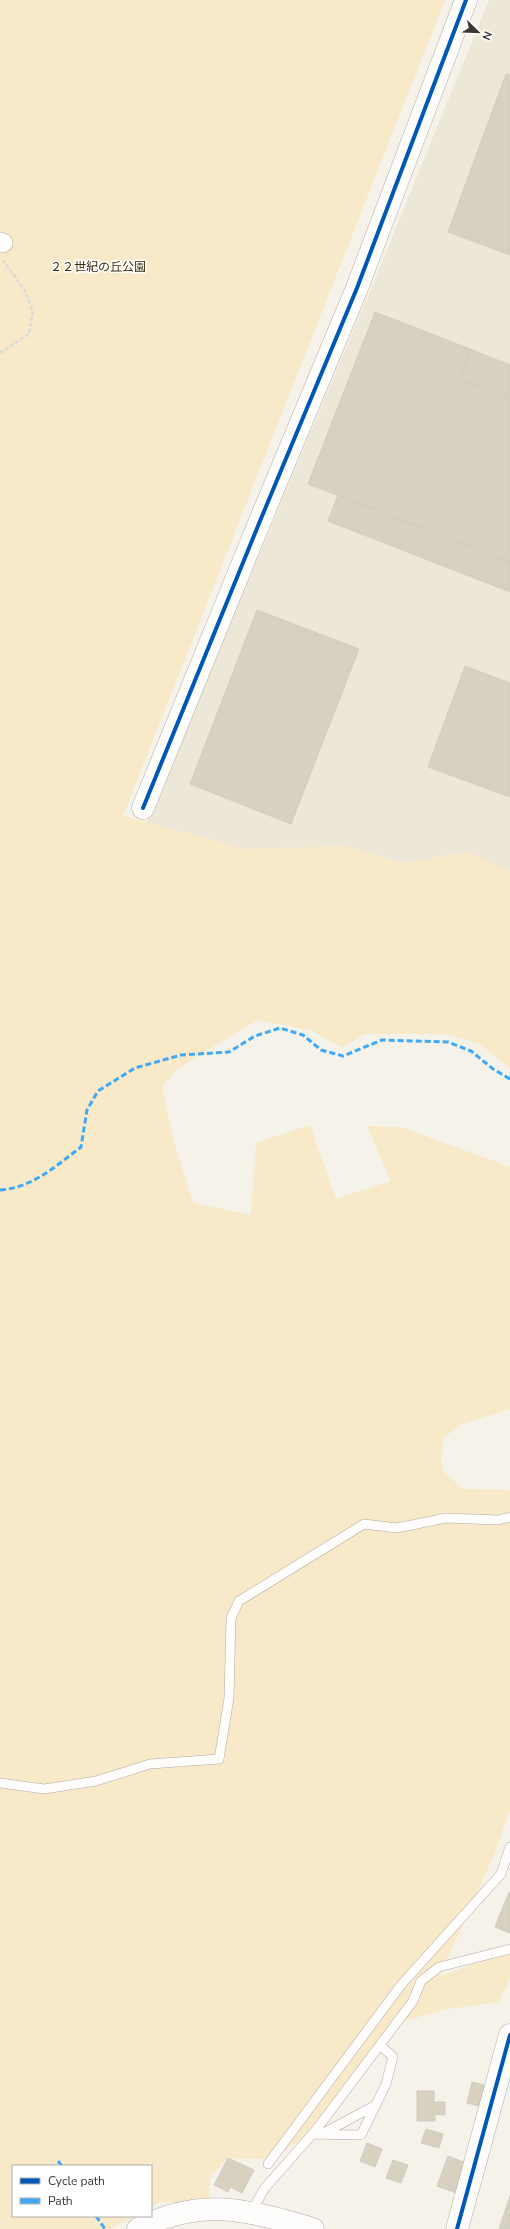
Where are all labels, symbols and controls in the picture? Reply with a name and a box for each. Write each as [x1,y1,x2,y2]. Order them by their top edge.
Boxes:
north arrow [458,12,498,52]
text: N [478,29,495,42]
park label: ２２世紀の丘公園 [50,259,146,275]
legend [12,2165,152,2217]
text: Cycle path [48,2173,105,2189]
text: Path [48,2193,73,2209]

